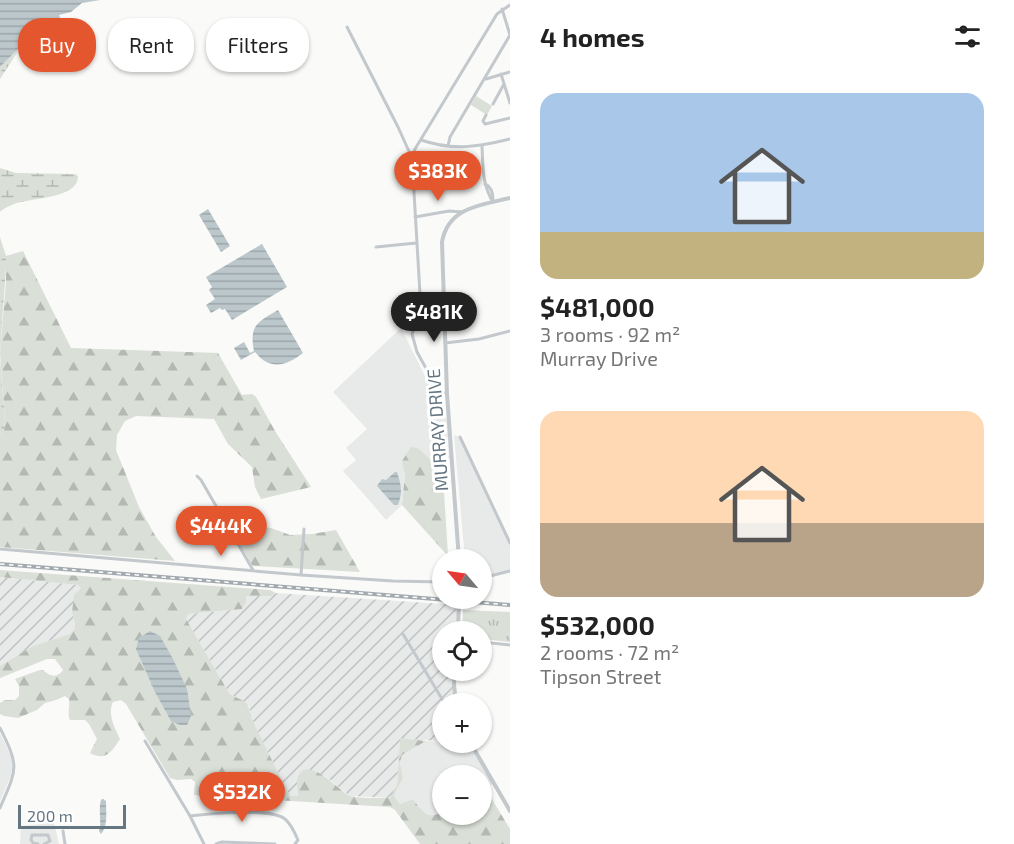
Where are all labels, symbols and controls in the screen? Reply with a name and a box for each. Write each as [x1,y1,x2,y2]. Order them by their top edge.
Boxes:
chip: Buy [18,18,96,72]
chip: Rent [108,18,194,72]
chip: Filters [206,18,309,72]
icon: filters [951,20,984,53]
text: 4 homes [540,21,645,52]
icon: home [708,132,816,240]
pin: $383K [396,151,480,202]
text: $383K [408,158,468,182]
text: $481,000 [540,291,655,322]
pin: $481K [392,292,476,343]
text: $481K [405,299,463,323]
text: 3 rooms · 92 m² [540,322,680,346]
text: Murray Drive [540,346,658,370]
street label: MURRAY DRIVE [422,368,452,492]
icon: home [708,450,816,558]
pin: $444K [179,506,263,557]
text: $444K [190,513,252,537]
north arrow [432,549,492,609]
map controls [432,549,492,825]
text: $532,000 [540,609,655,640]
button: locate [432,621,492,681]
text: 2 rooms · 72 m² [540,640,679,664]
text: Tipson Street [540,664,661,688]
button: + [432,693,492,753]
button: − [432,765,492,825]
pin: $532K [200,772,284,823]
text: $532K [213,779,271,803]
scale bar [18,802,126,830]
text: 200 m [27,806,73,825]

